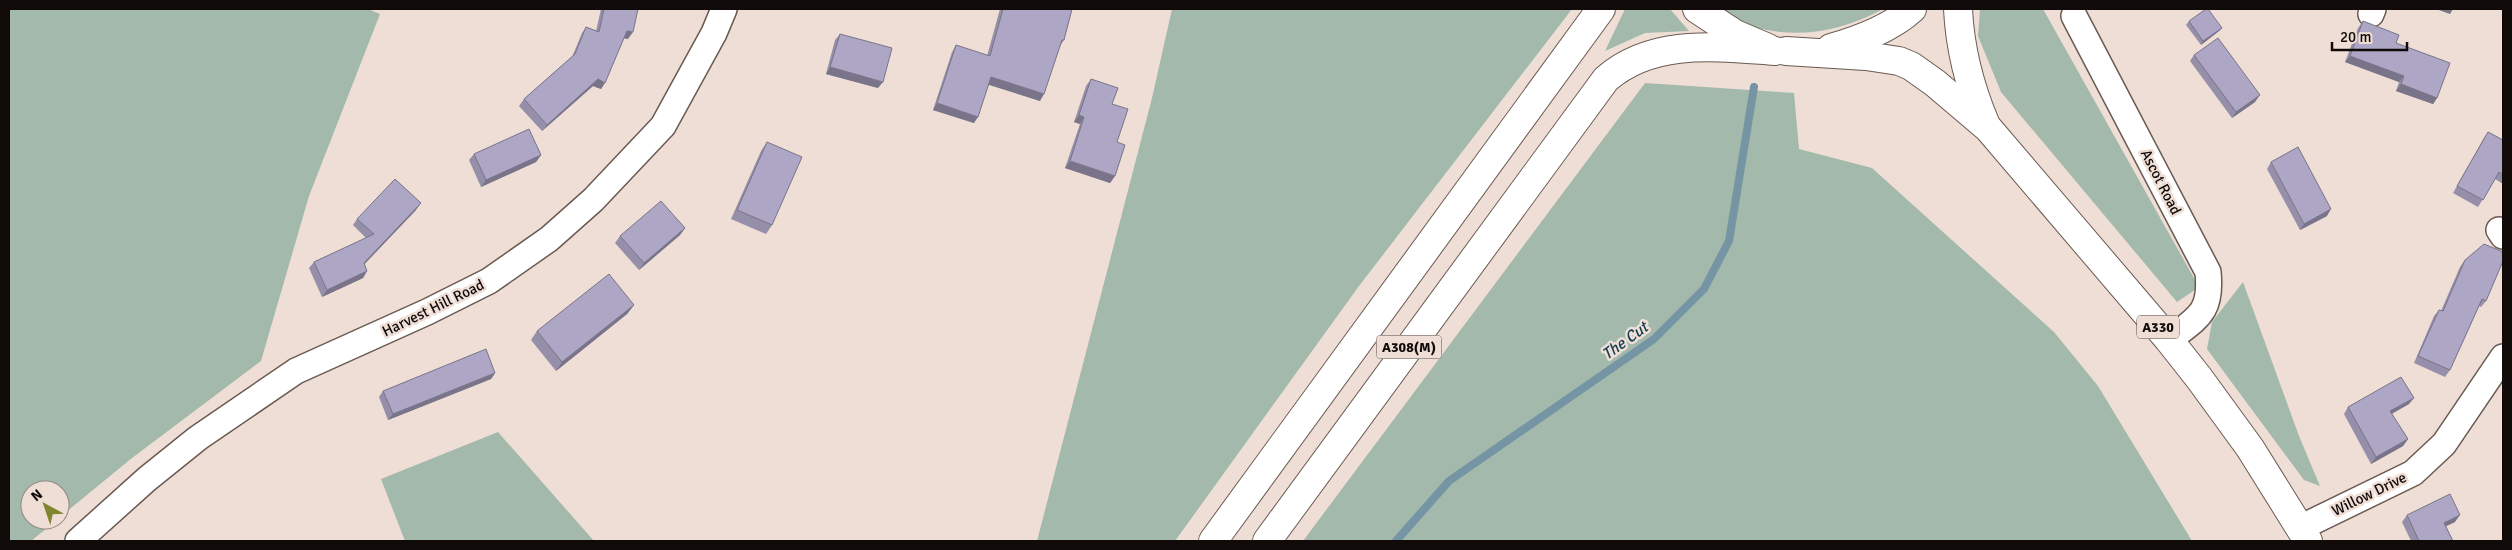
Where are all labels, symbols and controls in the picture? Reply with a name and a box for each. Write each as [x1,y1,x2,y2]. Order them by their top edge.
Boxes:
scale bar [2332,20,2407,52]
text: 20 m [2340,28,2371,46]
street label: Ascot Road [2137,146,2185,218]
street label: Harvest Hill Road [379,276,487,340]
water label: The Cut [1598,316,1654,364]
road number: A330 [2137,316,2179,338]
road number: A308(M) [1376,336,1442,358]
street label: Willow Drive [2329,468,2409,520]
north arrow [20,480,70,530]
text: N [28,486,46,505]

